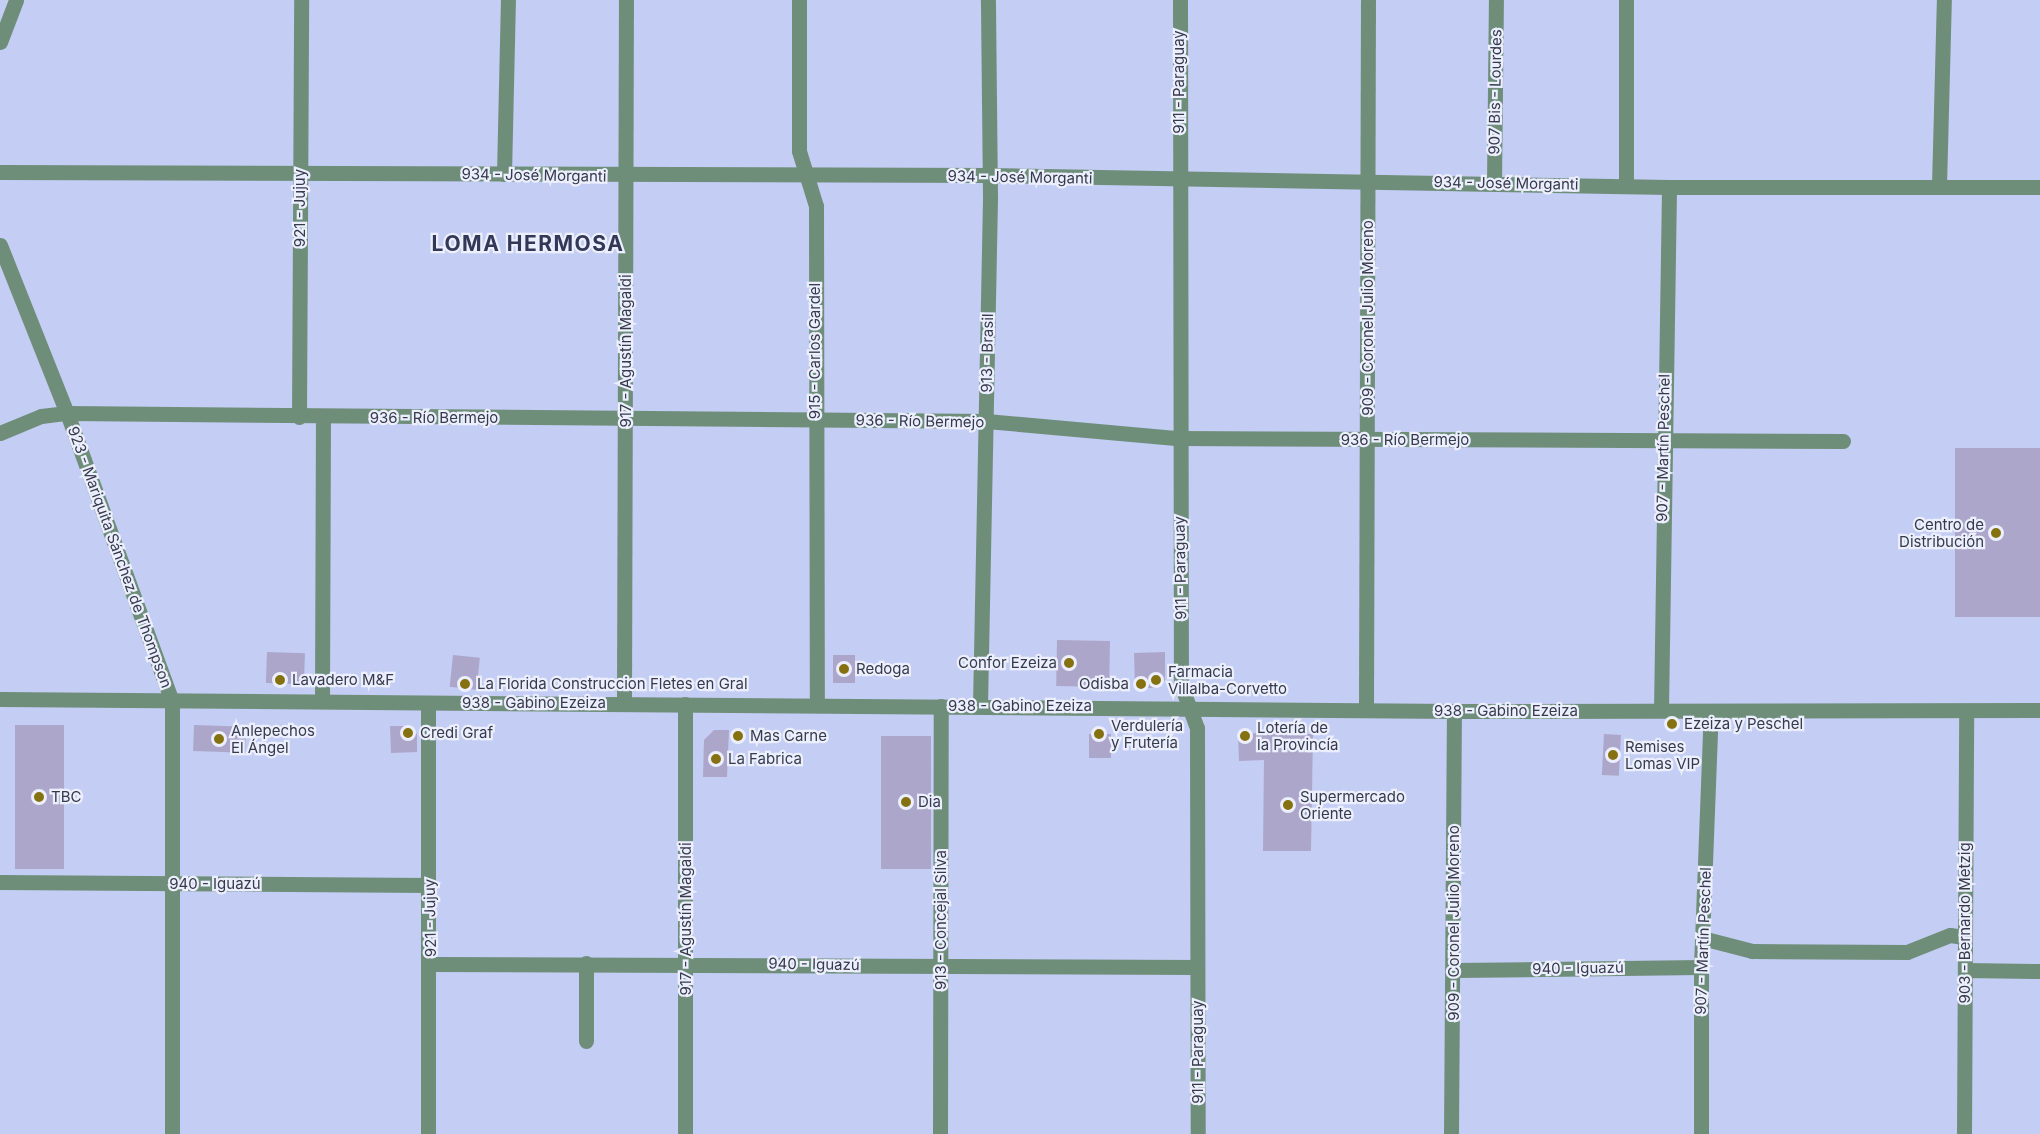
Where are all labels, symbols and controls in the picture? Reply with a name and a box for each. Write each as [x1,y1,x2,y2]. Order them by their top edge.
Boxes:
street label: 907 Bis - Lourdes [1485,29,1505,155]
street label: 911 - Paraguay [1170,30,1188,134]
street label: 934 - José Morganti [461,165,607,185]
street label: 934 - José Morganti [947,167,1093,187]
street label: 921 - Jujuy [291,169,309,247]
street label: 934 - José Morganti [1433,173,1579,193]
street label: 909 - Coronel Julio Moreno [1359,220,1377,416]
district label: LOMA HERMOSA [432,231,624,257]
street label: 917 - Agustín Magaldi [617,274,635,428]
street label: 915 - Carlos Gardel [806,283,824,419]
street label: 913 - Brasil [977,313,997,393]
street label: 907 - Martín Peschel [1653,374,1673,522]
street label: 936 - Río Bermejo [370,409,498,427]
street label: 936 - Río Bermejo [856,411,984,431]
street label: 923 - Mariquita Sánchez de Thompson [64,424,176,690]
street label: 936 - Río Bermejo [1341,431,1469,449]
place label: Centro de Distribución [1899,515,1984,550]
street label: 911 - Paraguay [1170,516,1190,620]
marker: Centro de Distribución [1989,526,2003,540]
place label: Confor Ezeiza [958,654,1057,672]
marker: Confor Ezeiza [1062,656,1076,670]
place label: Redoga [856,660,910,678]
marker: Redoga [837,662,851,676]
place label: Farmacia Villalba-Corvetto [1168,662,1287,697]
place label: Lavadero M&F [292,671,394,689]
marker: Lavadero M&F [273,673,287,687]
marker: Farmacia Villalba-Corvetto [1149,673,1163,687]
place label: La Florida Construccion Fletes en Gral [477,675,748,693]
place label: Odisba [1079,675,1129,693]
marker: La Florida Construccion Fletes en Gral [458,677,472,691]
marker: Odisba [1134,677,1148,691]
street label: 938 - Gabino Ezeiza [462,694,606,712]
street label: 938 - Gabino Ezeiza [948,697,1092,715]
street label: 938 - Gabino Ezeiza [1434,702,1578,720]
place label: Ezeiza y Peschel [1684,715,1803,733]
place label: Verdulería y Frutería [1111,716,1183,751]
marker: Ezeiza y Peschel [1665,717,1679,731]
place label: Lotería de la Provincía [1257,718,1339,753]
place label: Anlepechos El Ángel [231,721,315,756]
place label: Credi Graf [420,724,493,742]
marker: Credi Graf [401,726,415,740]
place label: Mas Carne [750,727,827,745]
marker: Verdulería y Frutería [1092,727,1106,741]
marker: Mas Carne [731,729,745,743]
marker: Lotería de la Provincía [1238,729,1252,743]
marker: Anlepechos El Ángel [212,732,226,746]
place label: Remises Lomas VIP [1625,737,1700,772]
marker: Remises Lomas VIP [1606,748,1620,762]
place label: La Fabrica [728,750,802,768]
marker: La Fabrica [709,752,723,766]
place label: Supermercado Oriente [1300,787,1405,822]
place label: TBC [51,788,81,806]
marker: TBC [32,790,46,804]
place label: Dia [918,793,941,811]
marker: Dia [899,795,913,809]
marker: Supermercado Oriente [1281,798,1295,812]
street label: 909 - Coronel Julio Moreno [1445,825,1463,1021]
street label: 917 - Agustín Magaldi [677,842,695,996]
street label: 903 - Bernardo Metzig [1956,842,1974,1004]
street label: 913 - Concejal Silva [932,850,950,990]
street label: 907 - Martín Peschel [1691,867,1715,1015]
street label: 940 - Iguazú [169,875,261,893]
street label: 921 - Jujuy [420,879,440,957]
street label: 940 - Iguazú [768,954,860,974]
street label: 940 - Iguazú [1532,958,1624,978]
street label: 911 - Paraguay [1189,1000,1207,1104]

